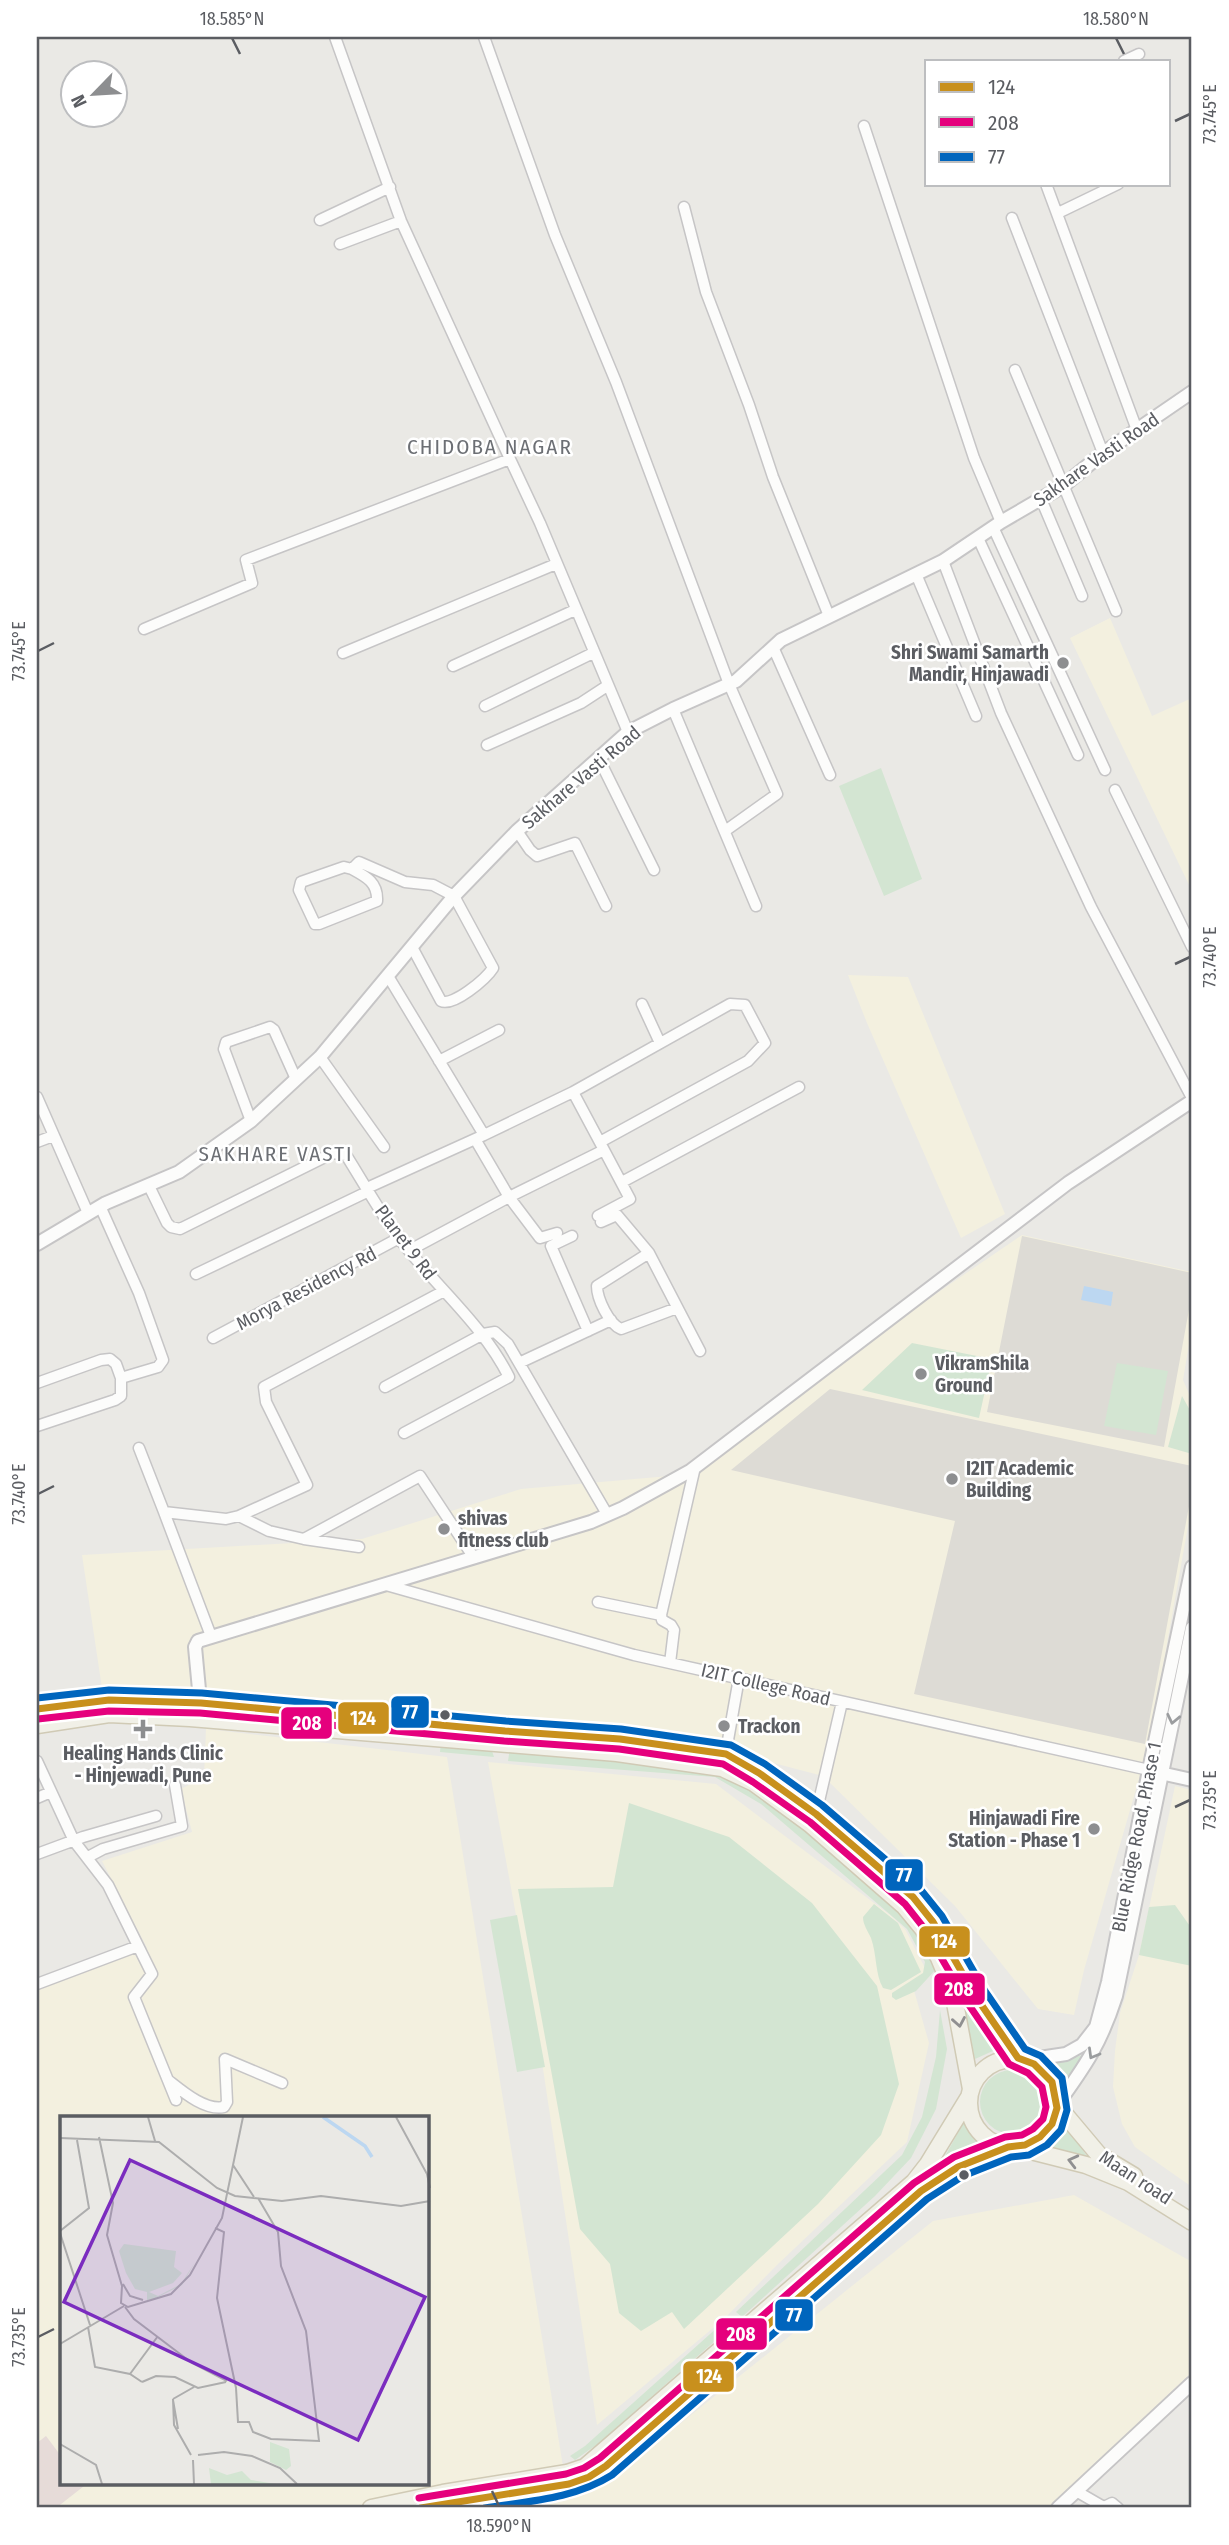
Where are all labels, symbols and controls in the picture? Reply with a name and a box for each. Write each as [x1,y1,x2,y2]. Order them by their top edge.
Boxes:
text: 18.585°N [200,8,264,30]
text: 18.580°N [1083,8,1149,30]
north arrow [60,60,130,130]
legend [925,60,1170,186]
text: 124 [988,74,1015,100]
text: 73.745°E [1199,84,1221,144]
text: N [66,91,92,111]
text: 208 [988,110,1019,136]
text: 77 [988,144,1005,170]
street label: Sakhare Vasti Road [1029,408,1163,511]
district label: CHIDOBA NAGAR [407,434,573,460]
text: 73.745°E [8,621,30,681]
place label: Shri Swami Samarth Mandir, Hinjawadi [891,641,1049,686]
marker: Shri Swami Samarth Mandir, Hinjawadi [1055,655,1071,671]
street label: Sakhare Vasti Road [517,721,645,834]
text: 73.740°E [1199,927,1221,987]
district label: SAKHARE VASTI [198,1141,354,1167]
street label: Planet 9 Rd [370,1200,441,1284]
street label: Morya Residency Rd [232,1242,380,1335]
place label: VikramShila Ground [934,1352,1029,1397]
marker: VikramShila Ground [913,1366,929,1382]
place label: I2IT Academic Building [966,1457,1075,1502]
text: 73.740°E [8,1464,30,1524]
marker: I2IT Academic Building [944,1471,960,1487]
place label: shivas fitness club [458,1507,549,1552]
marker: shivas fitness club [436,1521,452,1537]
street label: I2IT College Road [699,1658,833,1711]
line badge: 77 [390,1695,430,1729]
line badge: 124 [337,1701,390,1735]
text: 77 [402,1701,418,1724]
line badge: 208 [280,1706,333,1740]
text: 124 [350,1707,376,1730]
unlabelled marker [438,1708,452,1722]
text: 208 [291,1712,322,1735]
one-way arrow [1167,1713,1182,1725]
place label: Trackon [738,1715,800,1738]
marker: Trackon [716,1718,732,1734]
marker: Healing Hands Clinic - Hinjewadi, Pune [133,1719,153,1739]
street label: Blue Ridge Road, Phase 1 [1107,1740,1166,1934]
place label: Healing Hands Clinic - Hinjewadi, Pune [63,1742,224,1787]
text: 73.735°E [1199,1770,1221,1830]
place label: Hinjawadi Fire Station - Phase 1 [948,1807,1080,1852]
marker: Hinjawadi Fire Station - Phase 1 [1086,1821,1102,1837]
line badge: 77 [884,1858,924,1892]
text: 77 [896,1864,912,1887]
line badge: 124 [918,1925,971,1958]
text: 124 [931,1930,957,1953]
line badge: 208 [933,1972,986,2006]
text: 208 [943,1978,974,2001]
one-way arrow [950,2016,965,2028]
one-way arrow [1088,2046,1101,2059]
inset map [60,2116,429,2486]
street label: Maan road [1095,2145,1176,2209]
one-way arrow [1067,2155,1079,2169]
unlabelled marker [957,2168,971,2182]
line badge: 77 [774,2298,814,2332]
text: 77 [786,2304,802,2327]
text: 73.735°E [8,2307,30,2367]
line badge: 208 [715,2317,768,2351]
text: 208 [725,2323,756,2346]
line badge: 124 [682,2360,735,2393]
text: 124 [696,2365,722,2388]
text: 18.590°N [466,2515,532,2537]

